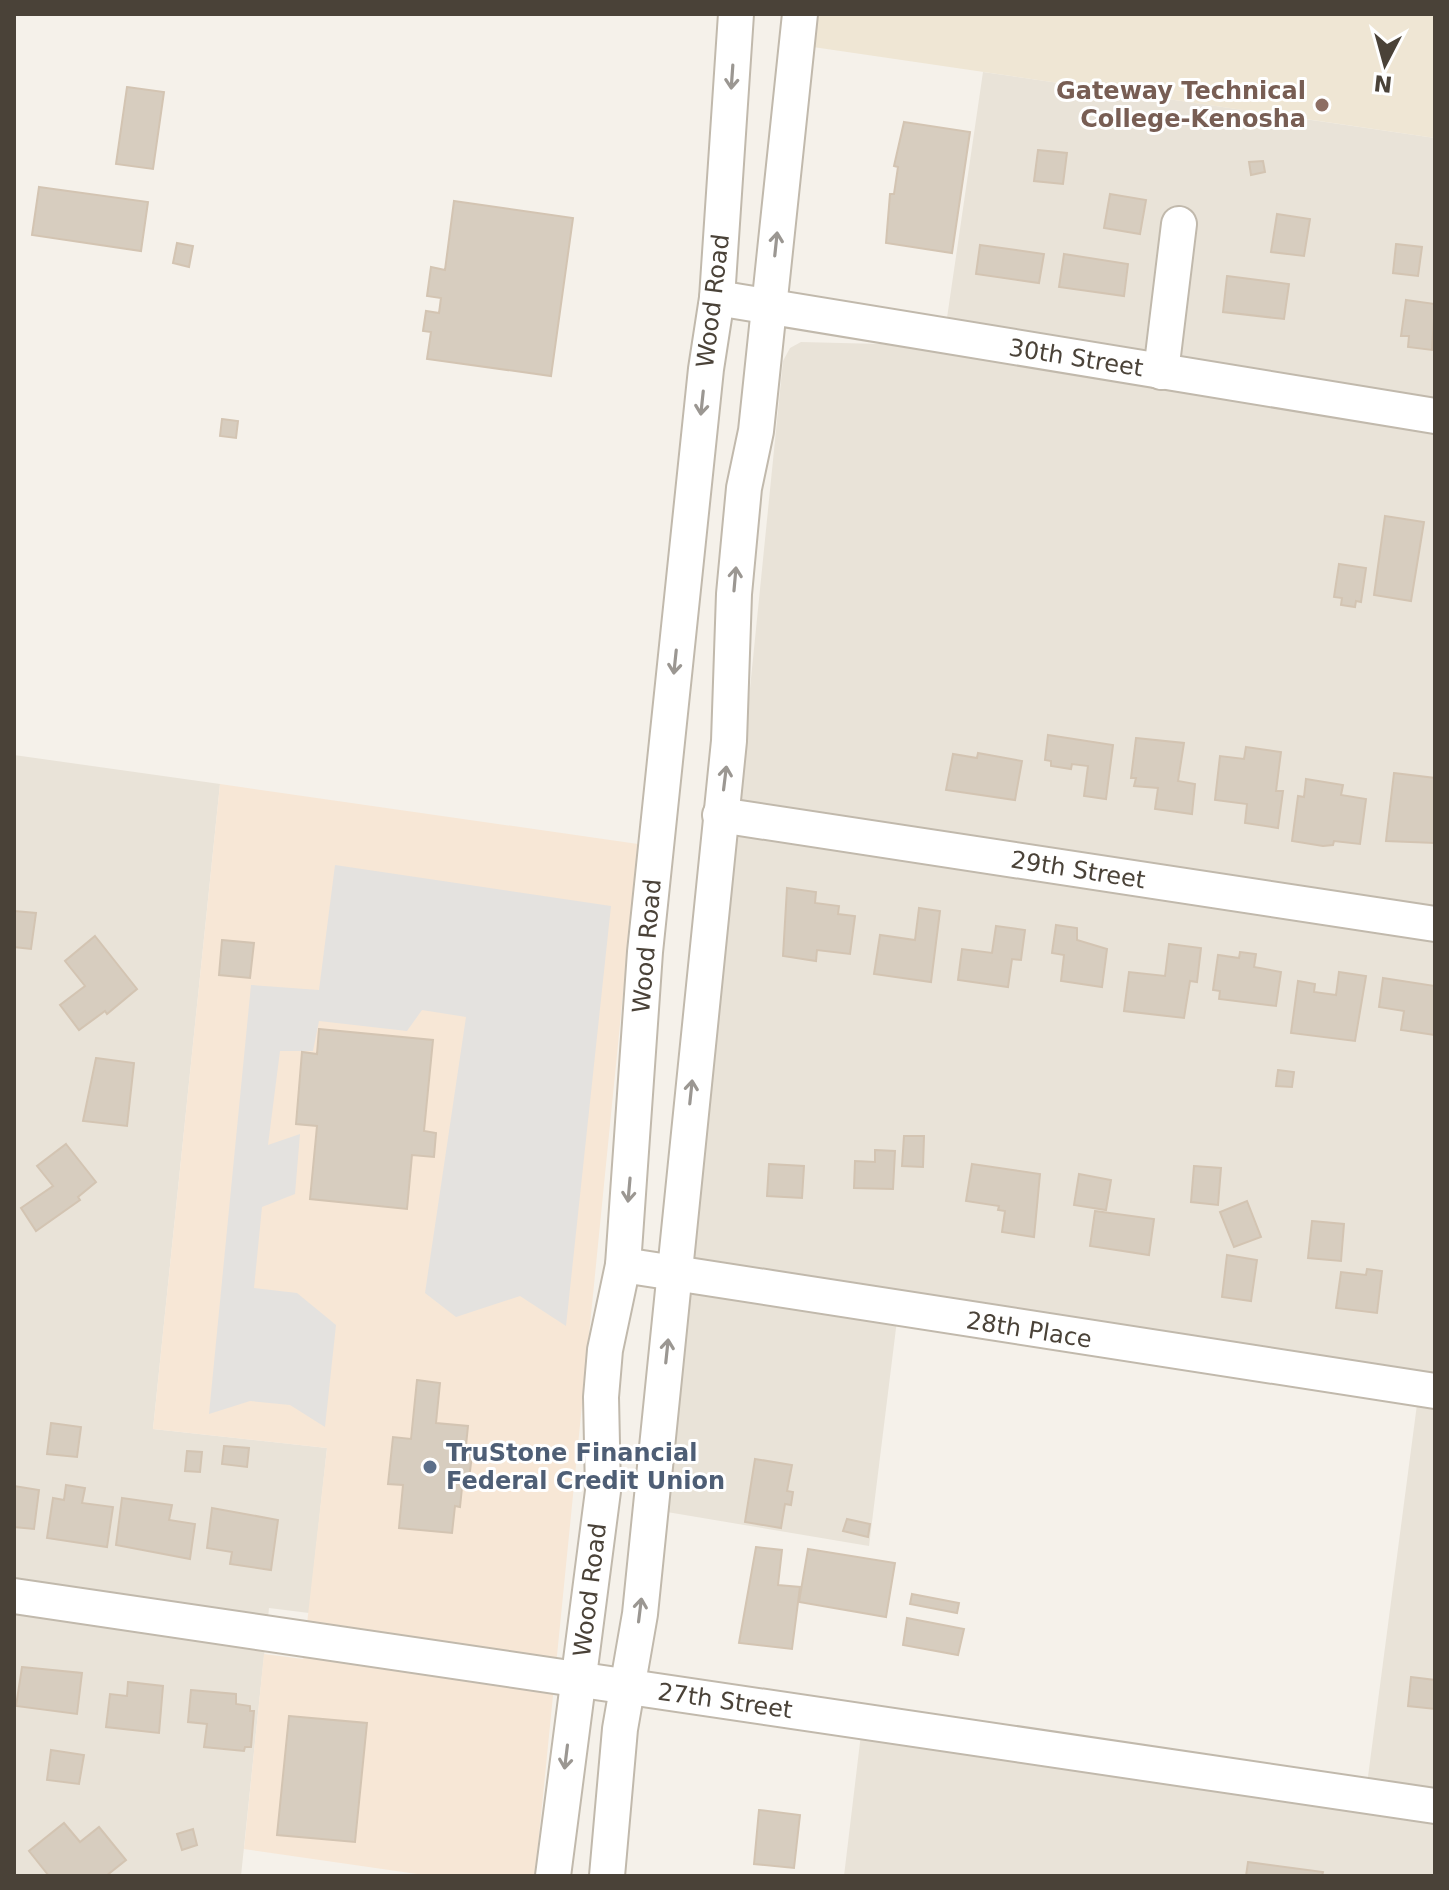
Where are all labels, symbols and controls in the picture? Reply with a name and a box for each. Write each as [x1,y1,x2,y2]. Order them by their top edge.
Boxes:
north arrow [1345,24,1425,104]
one-way arrow [724,63,739,90]
text: N [1372,70,1393,97]
place label: Gateway Technical College-Kenosha [1056,77,1306,133]
marker: Gateway Technical College-Kenosha [1313,96,1331,114]
one-way arrow [769,231,784,258]
street label: Wood Road [691,232,735,370]
street label: 30th Street [1007,334,1145,382]
one-way arrow [694,389,709,416]
one-way arrow [728,566,743,593]
one-way arrow [667,648,682,675]
one-way arrow [717,765,732,792]
street label: 29th Street [1009,846,1147,894]
street label: Wood Road [627,878,667,1014]
one-way arrow [684,1079,699,1106]
one-way arrow [621,1176,636,1203]
street label: 28th Place [964,1306,1094,1354]
one-way arrow [659,1338,674,1365]
place label: TruStone Financial Federal Credit Union [446,1439,725,1495]
marker: TruStone Financial Federal Credit Union [421,1458,439,1476]
street label: Wood Road [568,1521,612,1659]
one-way arrow [633,1597,648,1623]
street label: 27th Street [656,1678,794,1724]
one-way arrow [558,1743,573,1770]

